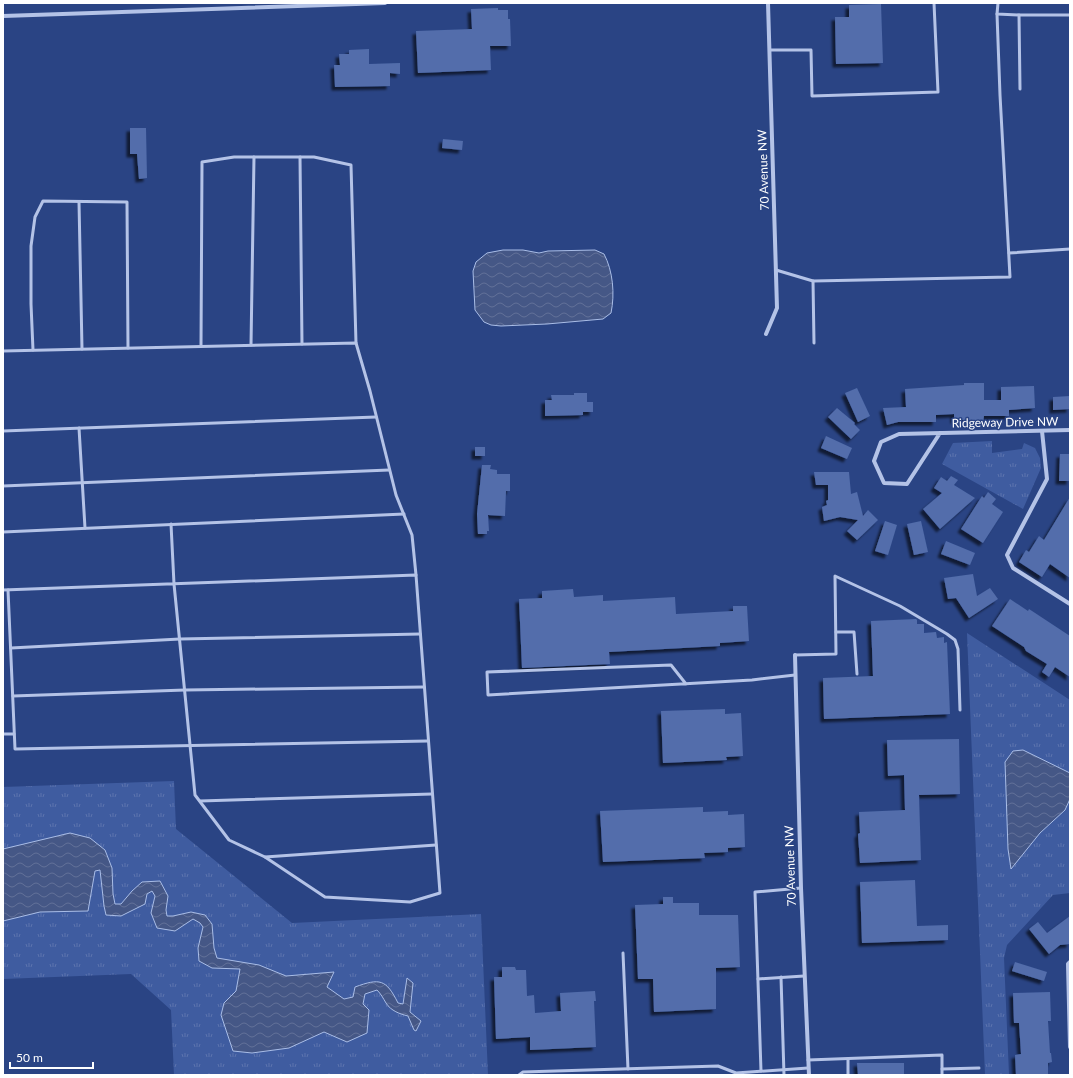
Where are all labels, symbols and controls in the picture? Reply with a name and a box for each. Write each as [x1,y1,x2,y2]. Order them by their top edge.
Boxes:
street label: 70 Avenue NW [754,129,772,211]
street label: Ridgeway Drive NW [951,414,1059,430]
street label: 70 Avenue NW [781,825,799,907]
scale bar [10,1044,93,1070]
text: 50 m [16,1050,43,1065]

